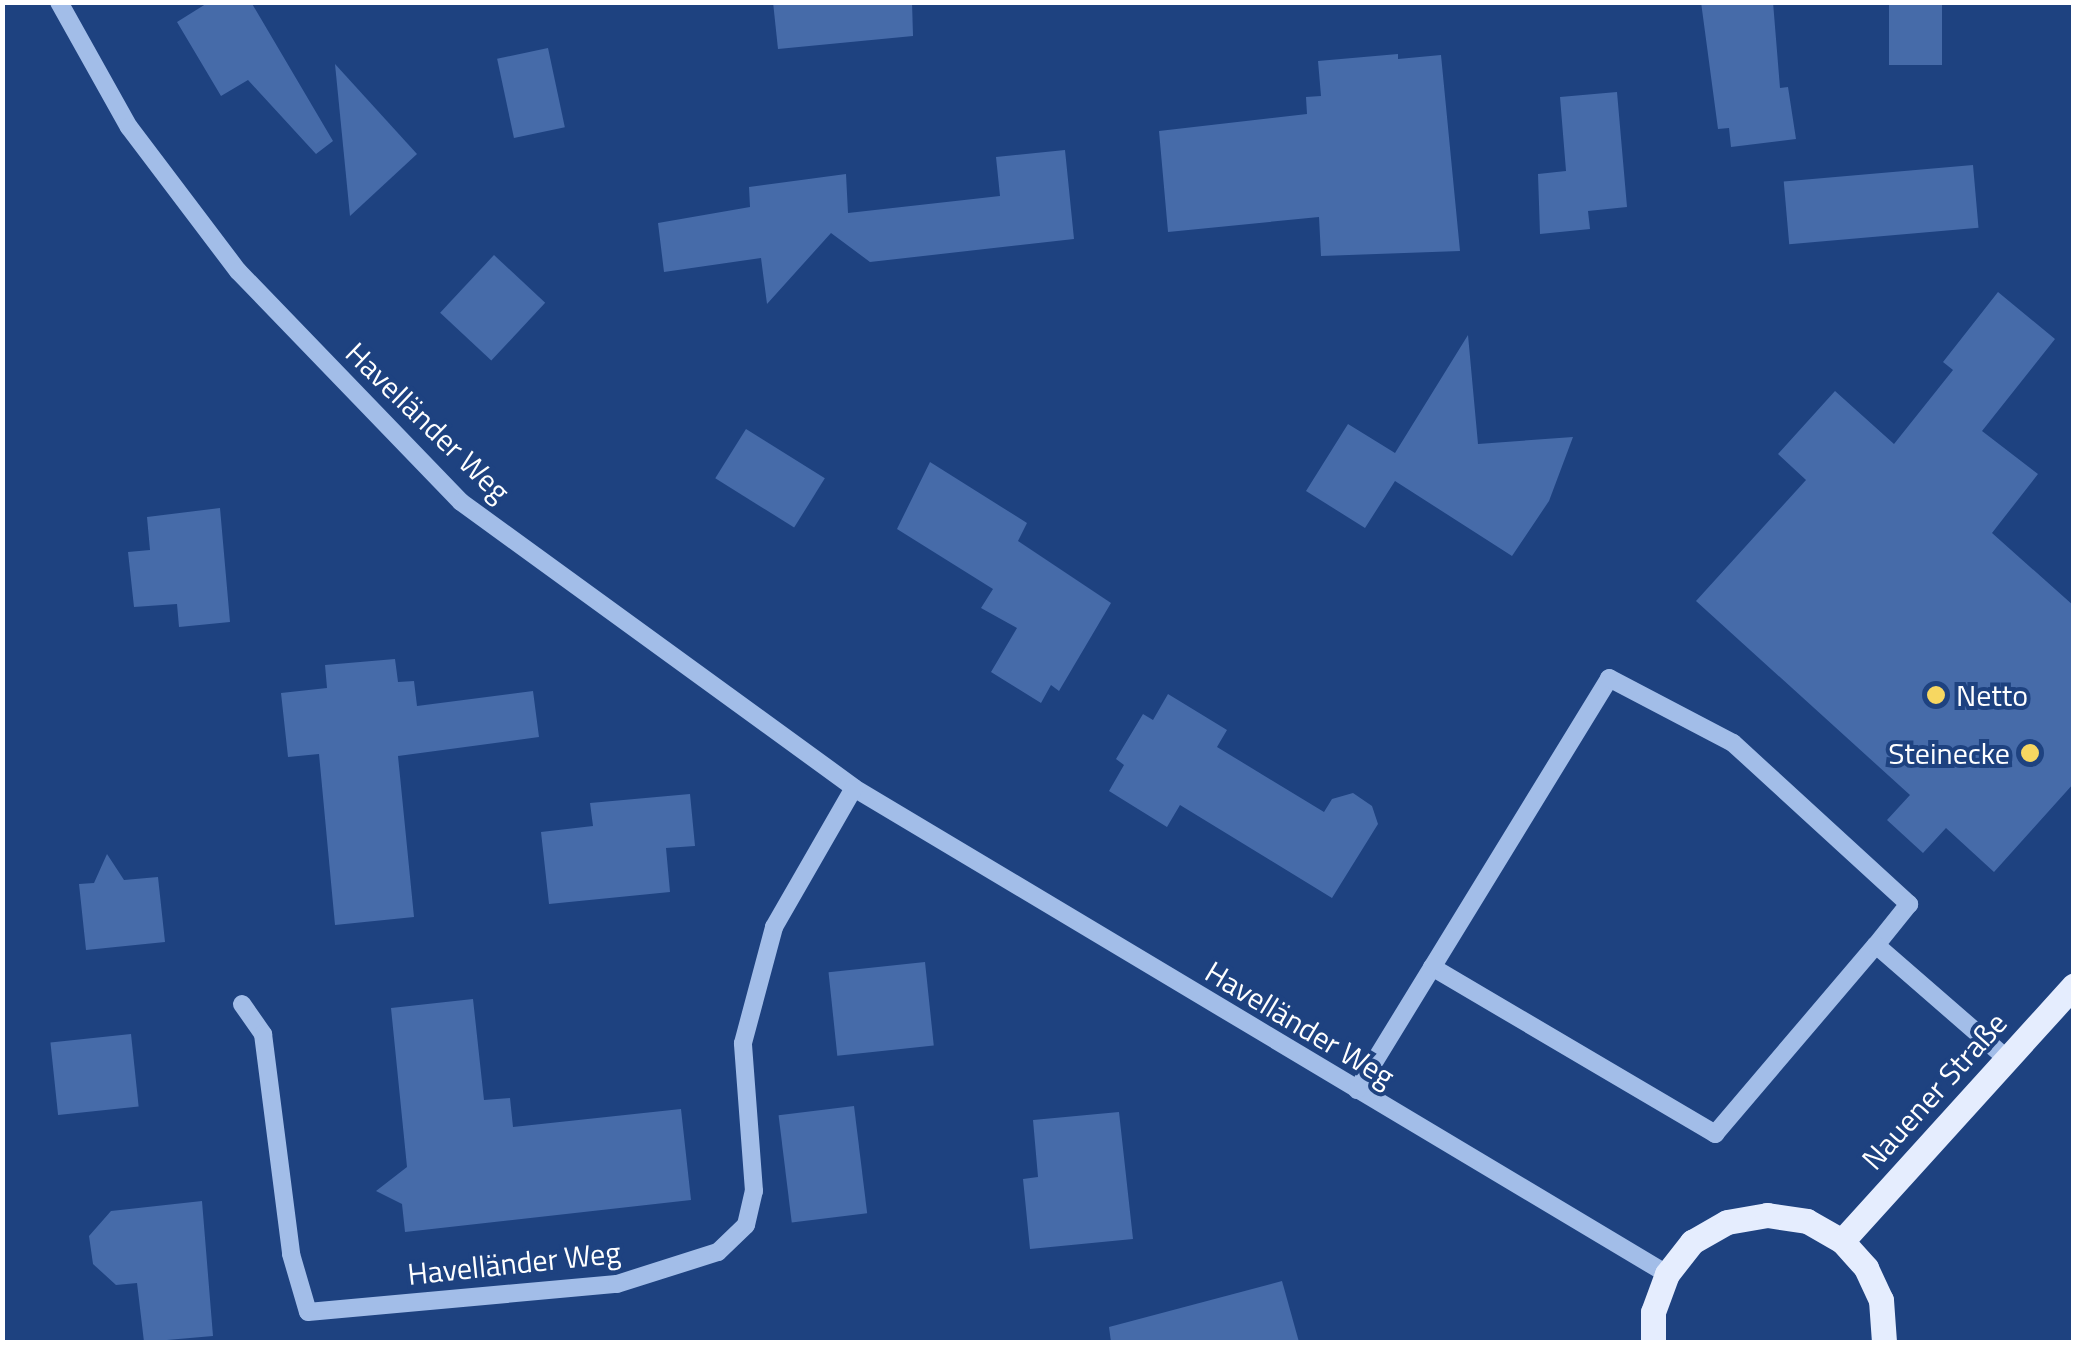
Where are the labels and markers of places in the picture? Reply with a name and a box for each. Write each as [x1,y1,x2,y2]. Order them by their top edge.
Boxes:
place label: Netto [1956,677,2028,713]
marker: Netto [1925,684,1947,706]
place label: Steinecke [1888,735,2010,771]
marker: Steinecke [2019,742,2041,764]

